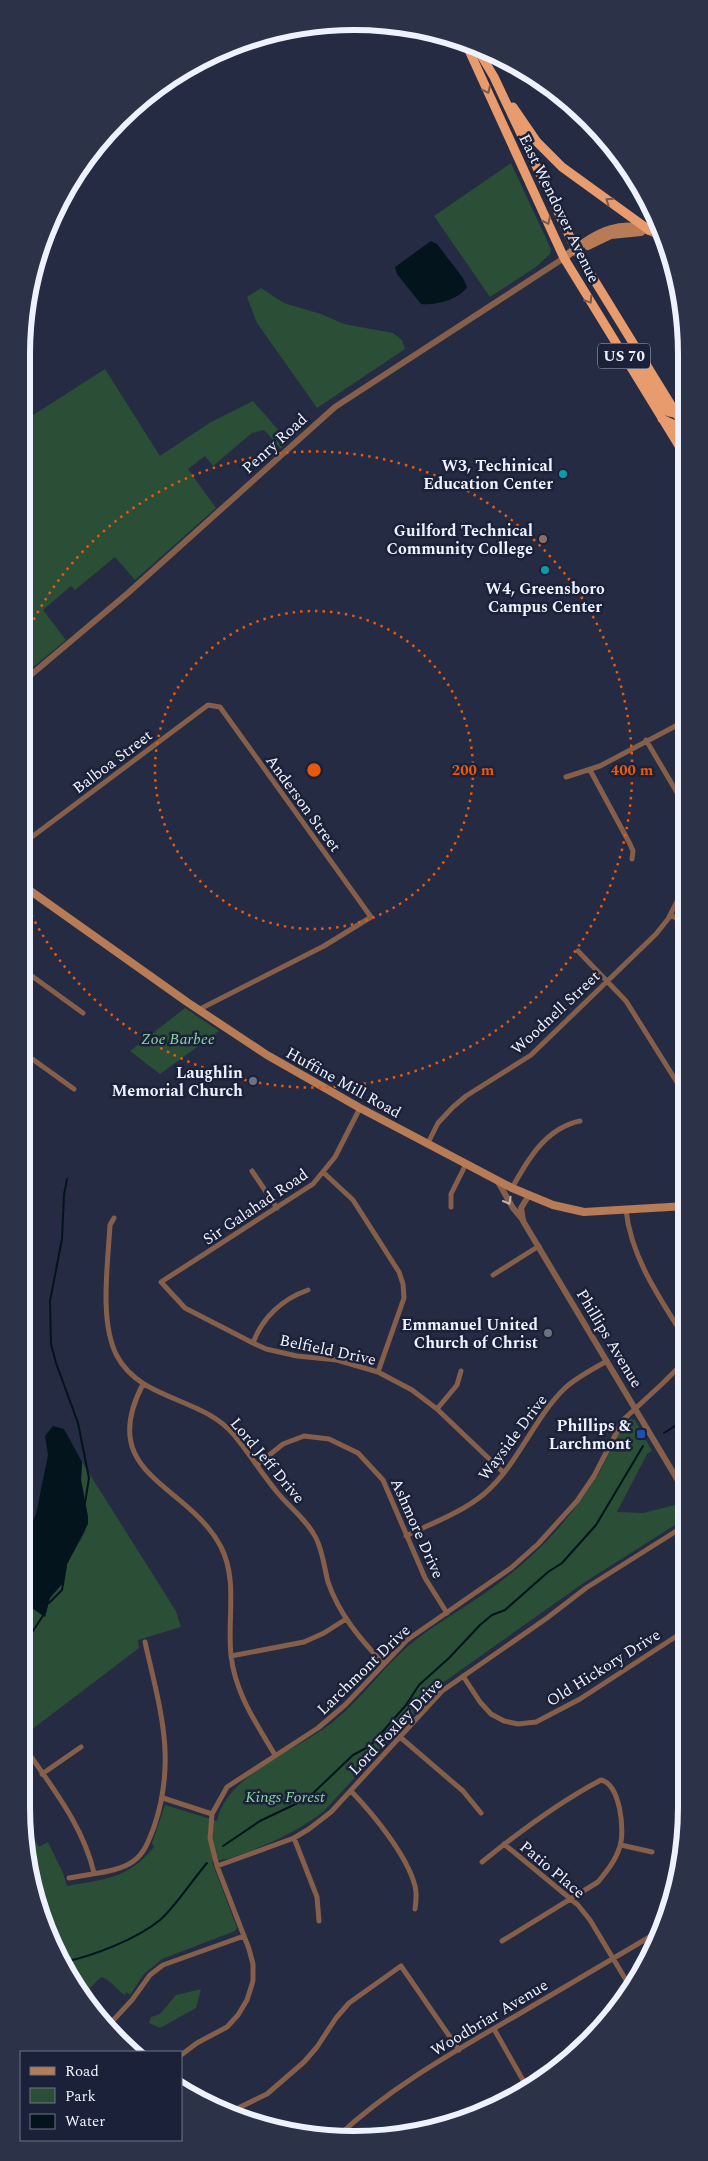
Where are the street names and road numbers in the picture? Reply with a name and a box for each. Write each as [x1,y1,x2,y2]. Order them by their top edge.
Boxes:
street label: East Wendover Avenue [513,130,606,287]
road number: US 70 [598,344,650,368]
street label: Penry Road [237,408,313,480]
street label: Balboa Street [68,724,158,800]
street label: Anderson Street [260,750,347,858]
street label: Woodnell Street [506,965,606,1060]
street label: Huffine Mill Road [281,1041,406,1125]
street label: Sir Galahad Road [198,1163,313,1251]
street label: Phillips Avenue [570,1284,648,1393]
street label: Belfield Drive [277,1328,378,1372]
street label: Wayside Drive [472,1389,553,1486]
street label: Lord Jeff Drive [224,1412,310,1509]
street label: Ashmore Drive [384,1474,450,1583]
street label: Larchmont Drive [312,1619,416,1721]
street label: Old Hickory Drive [542,1623,665,1713]
street label: Lord Foxley Drive [343,1673,449,1781]
street label: Patio Place [514,1835,590,1904]
street label: Woodbriar Avenue [426,1973,553,2062]

